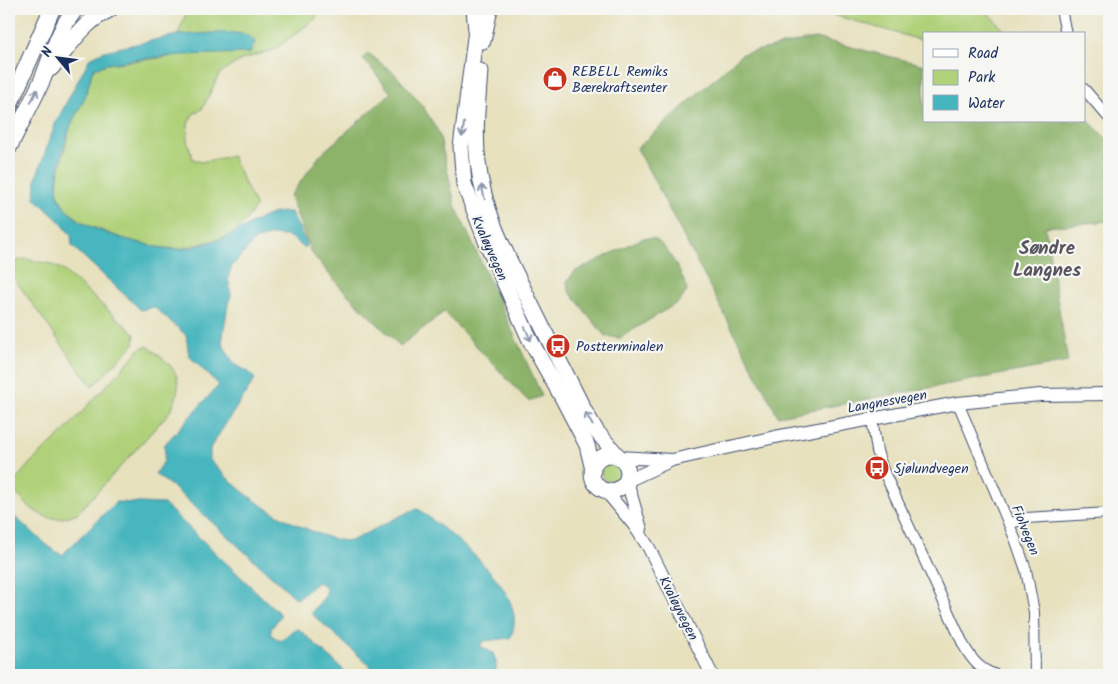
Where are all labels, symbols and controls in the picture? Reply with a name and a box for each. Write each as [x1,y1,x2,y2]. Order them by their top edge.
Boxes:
north arrow [32,32,82,82]
legend [923,32,1086,122]
text: Road [968,42,999,66]
text: N [36,43,59,61]
place label: REBELL Remiks Bærekraftsenter [572,61,668,99]
shop icon: REBELL Remiks Bærekraftsenter [542,66,568,92]
text: Park [968,66,996,90]
one-way arrow [29,89,39,104]
text: Water [968,92,1005,116]
one-way arrow [458,122,468,138]
one-way arrow [478,185,487,201]
street label: Kvaløyvegen [465,212,513,285]
district label: Søndre Langnes [1013,234,1081,286]
one-way arrow [523,326,533,341]
bus stop icon: Postterminalen [545,333,571,359]
place label: Postterminalen [576,336,663,358]
street label: Langnesvegen [846,384,929,420]
one-way arrow [584,411,594,426]
bus stop icon: Sjølundvegen [864,455,890,481]
place label: Sjølundvegen [894,458,969,480]
street label: Fiolvegen [1005,502,1045,559]
street label: Kvaløyvegen [652,572,704,645]

